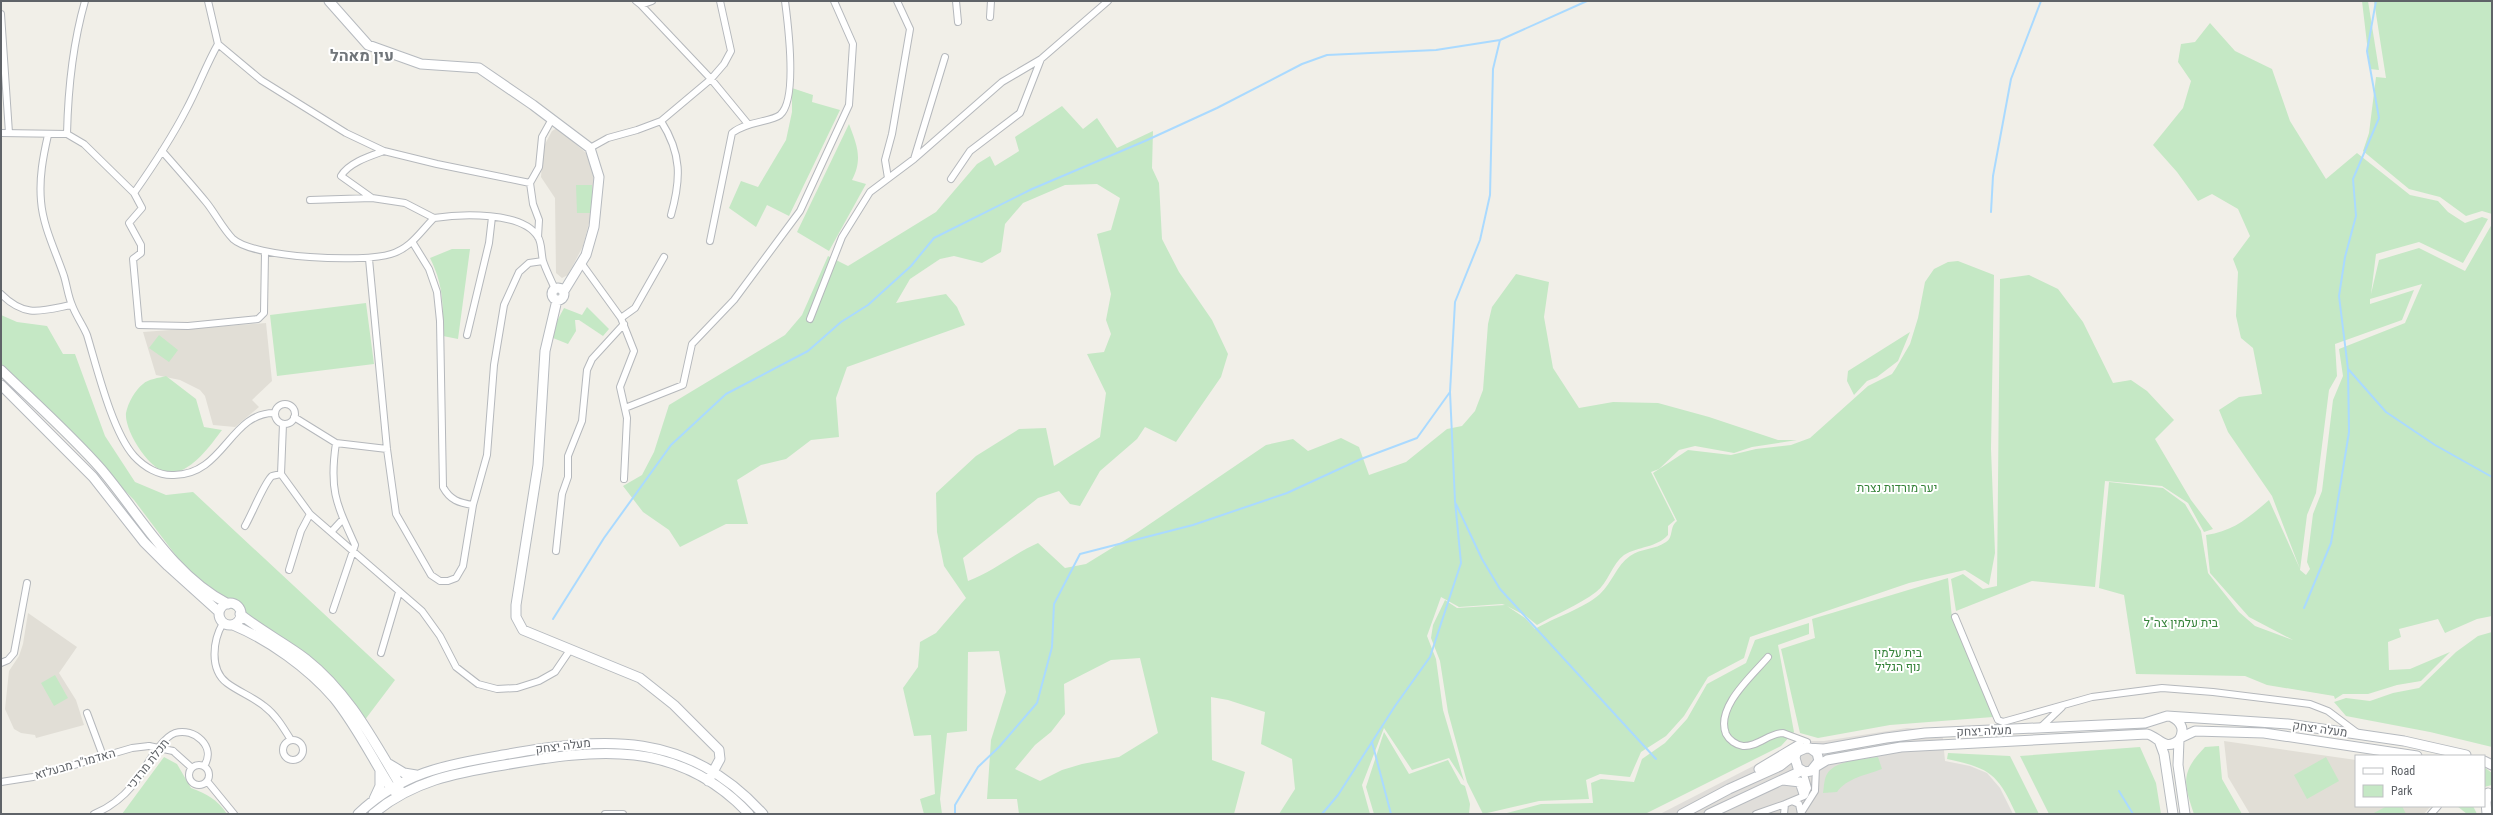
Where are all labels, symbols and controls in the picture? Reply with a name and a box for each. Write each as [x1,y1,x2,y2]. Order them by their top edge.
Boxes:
district label: עין מאהל [330,46,394,65]
park label: יער מורדות נצרת [1857,481,1937,495]
park label: בית עלמין צה"ל [2144,616,2219,630]
park label: בית עלמין נוף הגליל [1874,646,1923,674]
street label: מעלה יצחק [2292,718,2348,740]
street label: מעלה יצחק [1956,723,2012,739]
street label: תכלת מרדכי [124,736,172,792]
street label: מעלה יצחק [535,736,591,756]
street label: האדמו"ר מבעלזא [33,746,117,782]
legend [2355,755,2485,807]
text: Road [2391,764,2415,778]
text: Park [2391,784,2413,798]

